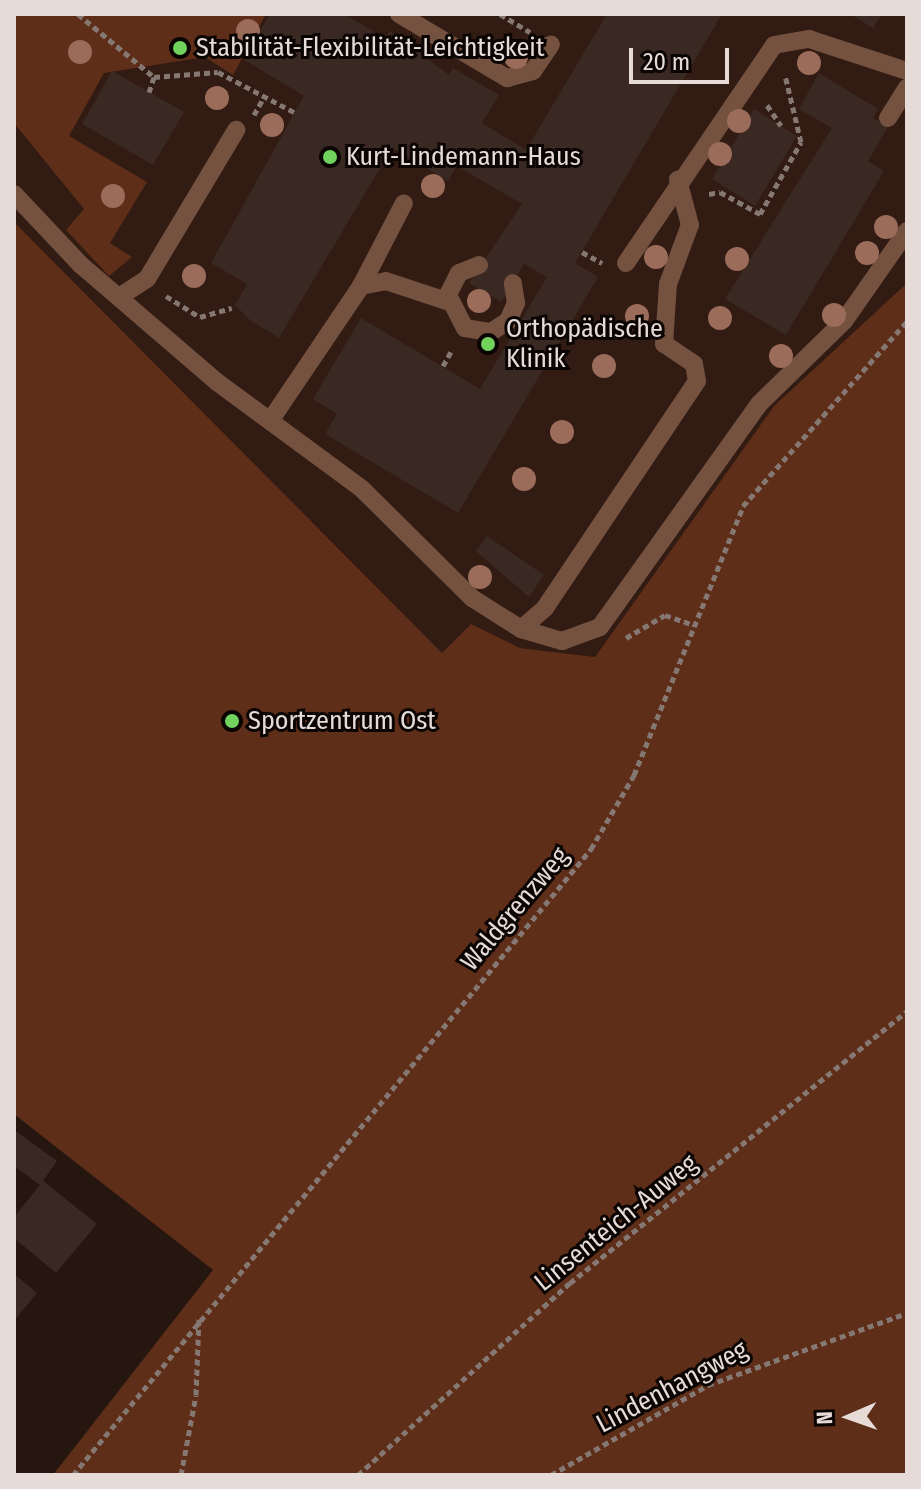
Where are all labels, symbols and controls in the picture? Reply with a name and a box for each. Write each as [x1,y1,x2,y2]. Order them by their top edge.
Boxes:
place label: Stabilität-Flexibilität-Leichtigkeit [196,32,544,64]
scale bar [633,32,733,82]
marker: Stabilität-Flexibilität-Leichtigkeit [171,39,189,57]
text: 20 m [643,48,690,76]
place label: Kurt-Lindemann-Haus [346,141,581,173]
marker: Kurt-Lindemann-Haus [321,148,339,166]
place label: Orthopädische Klinik [506,313,663,374]
marker: Orthopädische Klinik [477,333,499,355]
place label: Sportzentrum Ost [248,705,436,737]
marker: Sportzentrum Ost [223,712,241,730]
street label: Waldgrenzweg [454,841,576,977]
street label: Linsenteich-Auweg [528,1148,704,1298]
street label: Lindenhangweg [591,1334,753,1440]
north arrow [809,1377,889,1457]
text: N [811,1411,838,1425]

